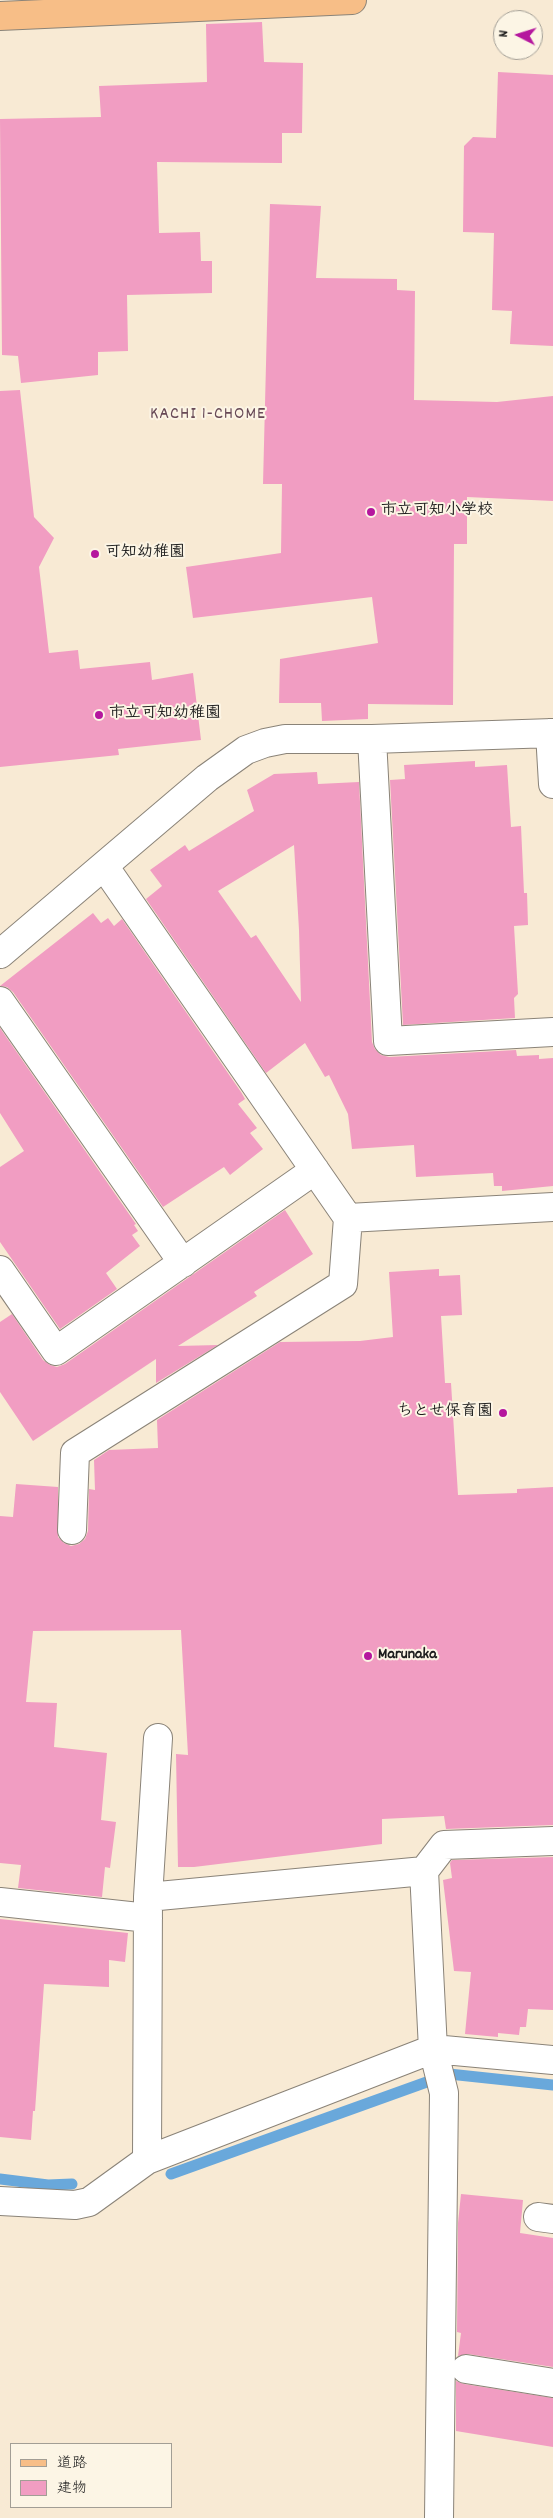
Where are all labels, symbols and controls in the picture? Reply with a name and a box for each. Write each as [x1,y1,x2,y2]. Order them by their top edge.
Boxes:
north arrow [493,10,543,60]
text: N [494,29,514,38]
district label: KACHI 1-CHOME [148,405,268,427]
place label: 市立可知小学校 [381,502,493,522]
marker: 市立可知小学校 [365,506,377,518]
place label: 可知幼稚園 [105,544,185,564]
marker: 可知幼稚園 [89,548,101,560]
place label: 市立可知幼稚園 [109,705,221,725]
marker: 市立可知幼稚園 [93,709,105,721]
place label: ちとせ保育園 [397,1403,493,1423]
marker: ちとせ保育園 [497,1407,509,1419]
place label: Marunaka [378,1646,437,1666]
marker: Marunaka [362,1650,374,1662]
legend [10,2443,172,2508]
text: 道路 [57,2453,87,2475]
text: 建物 [57,2478,87,2500]

